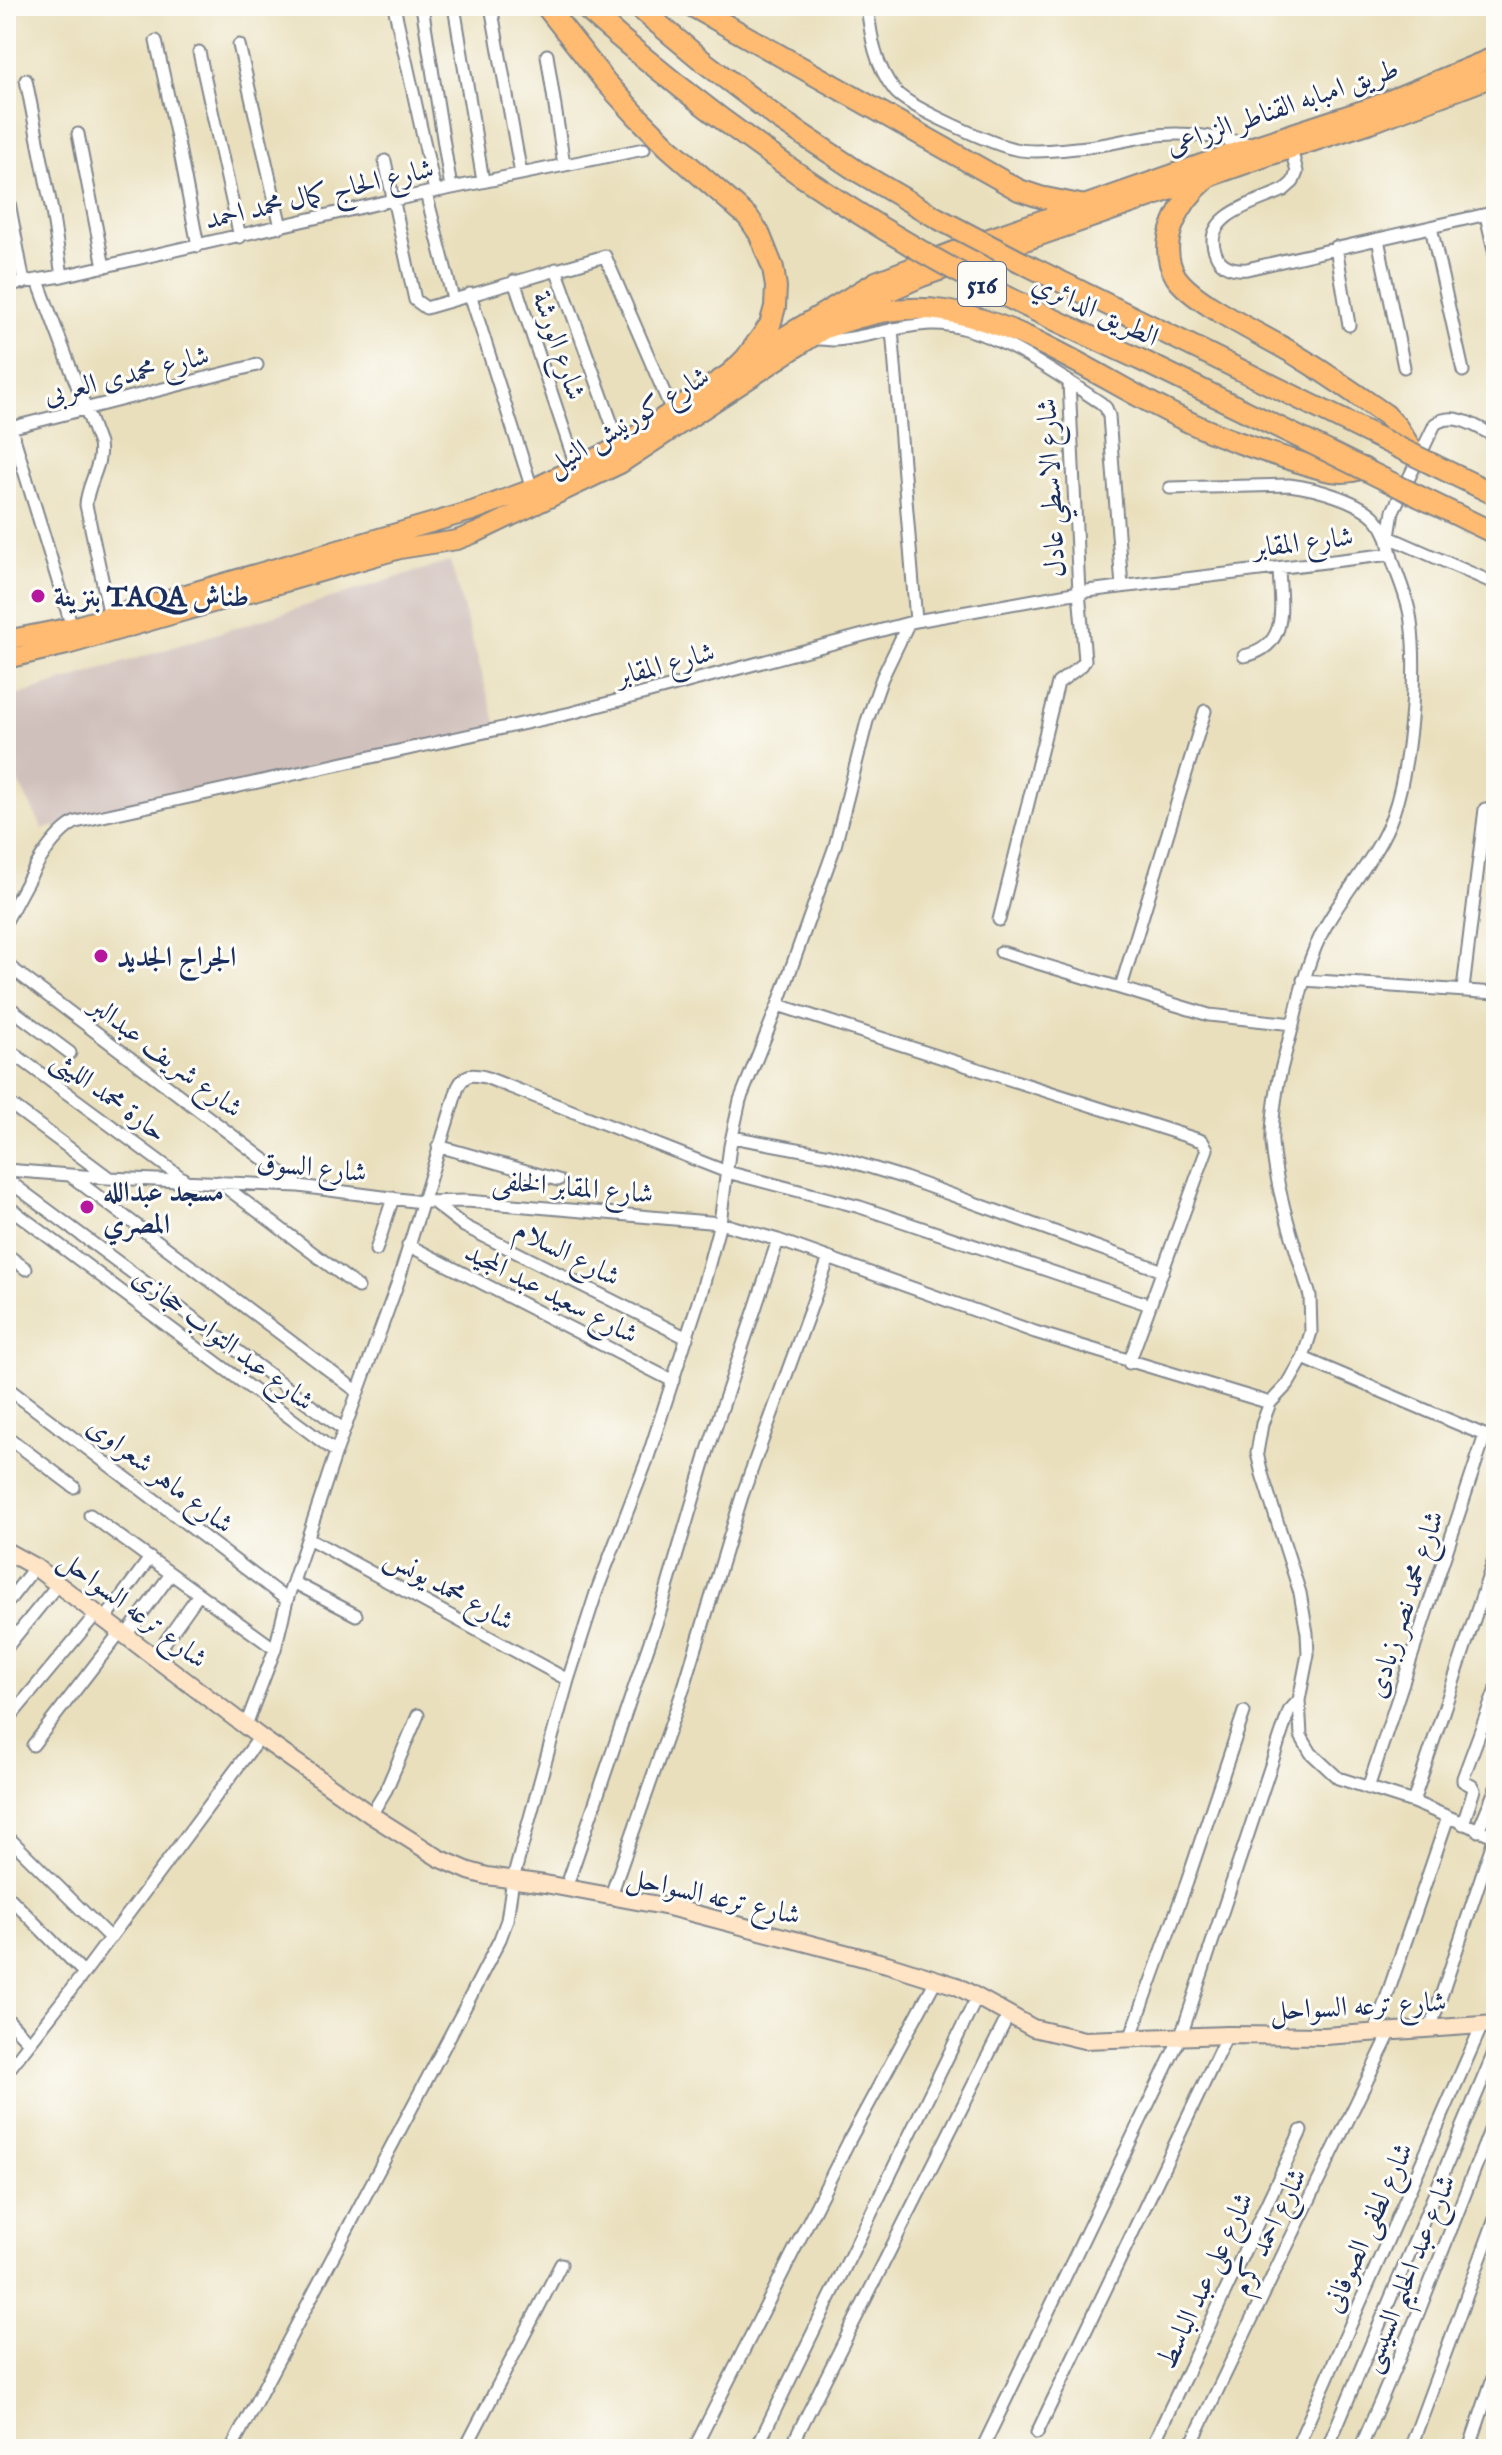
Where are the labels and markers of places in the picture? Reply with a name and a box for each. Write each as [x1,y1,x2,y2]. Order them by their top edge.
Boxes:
place label: بنزينة TAQA طناش [54,581,249,616]
marker: بنزينة TAQA طناش [29,587,47,605]
place label: الجراج الجديد [117,941,236,982]
marker: الجراج الجديد [92,947,110,965]
place label: مسجد عبدالله المصري [103,1176,224,1246]
marker: مسجد عبدالله المصري [78,1198,96,1216]

